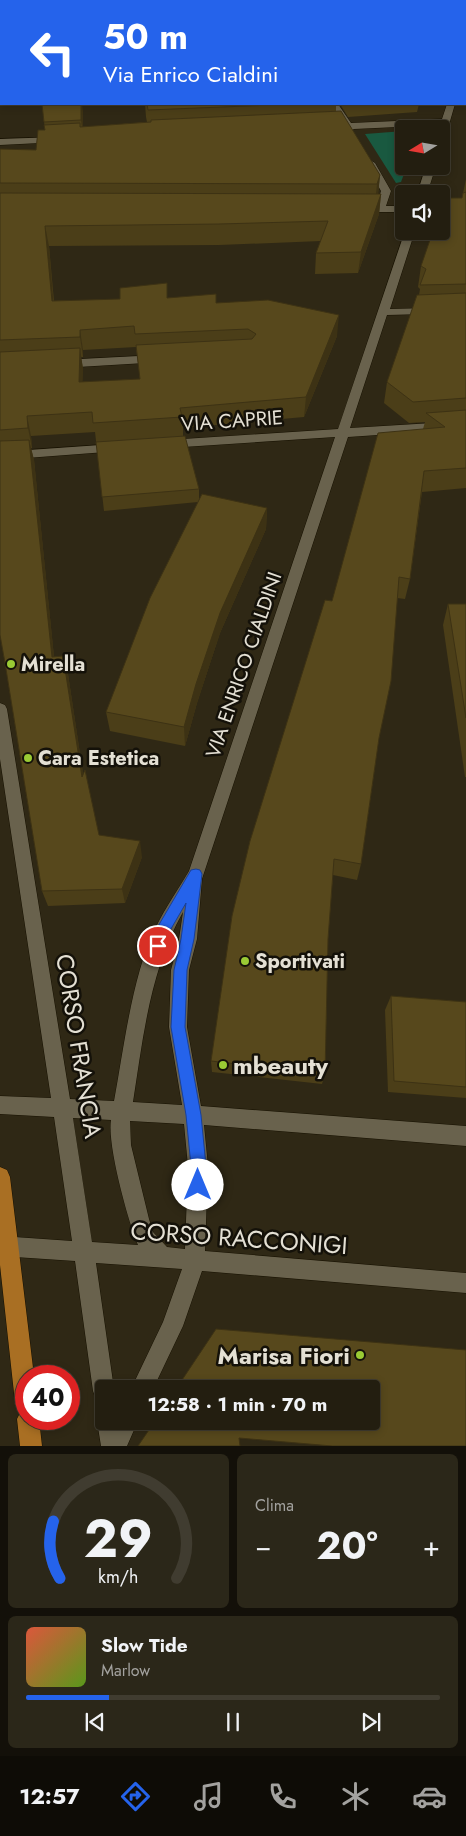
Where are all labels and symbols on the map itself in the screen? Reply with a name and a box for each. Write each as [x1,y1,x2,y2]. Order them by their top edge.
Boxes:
north arrow [395,120,450,175]
street label: VIA CAPRIE [180,403,284,439]
street label: VIA ENRICO CIALDINI [199,568,289,762]
place label: Mirella [21,650,85,679]
marker: Mirella [5,658,17,670]
place label: Cara Estetica [38,744,159,773]
marker: Cara Estetica [22,752,34,764]
pin [137,925,179,967]
place label: Sportivati [255,947,345,976]
street label: CORSO FRANCIA [47,951,111,1141]
marker: Sportivati [239,955,251,967]
place label: mbeauty [233,1048,329,1083]
marker: mbeauty [217,1059,229,1071]
position arrow [171,1158,223,1210]
street label: CORSO RACCONIGI [129,1213,349,1263]
place label: Marisa Fiori [218,1338,350,1373]
marker: Marisa Fiori [354,1349,366,1361]
speed limit sign: 40 [15,1365,80,1430]

